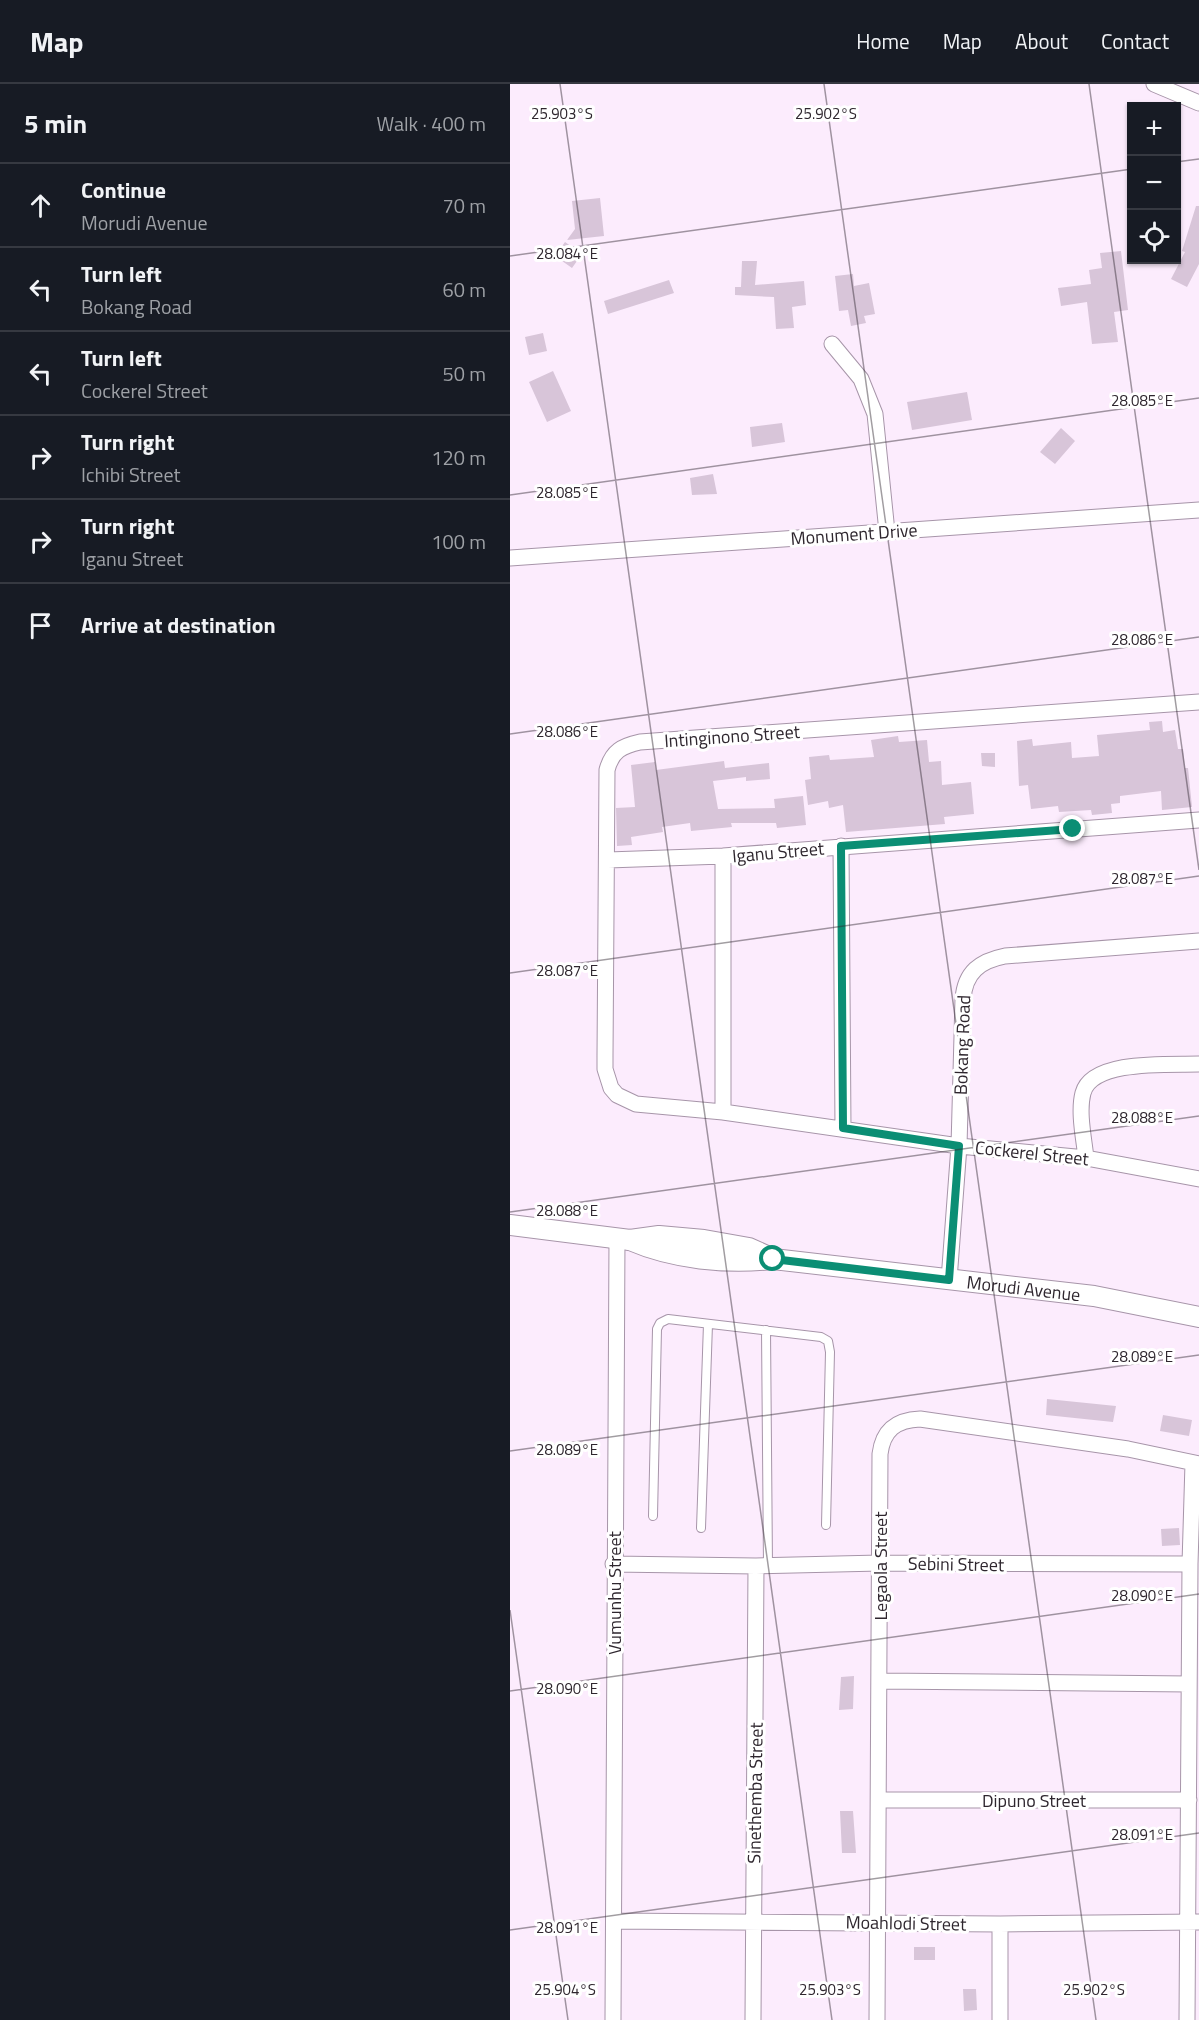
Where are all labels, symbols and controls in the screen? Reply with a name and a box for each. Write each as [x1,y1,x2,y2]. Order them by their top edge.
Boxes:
text: Map [30,20,84,63]
text: Home [856,25,910,57]
text: Map [943,25,982,57]
text: About [1015,25,1068,57]
text: Contact [1101,25,1169,57]
text: 25.903°S [531,102,593,125]
text: 25.902°S [795,102,857,125]
map controls [1127,102,1181,264]
button: + [1127,102,1181,156]
text: 5 min [24,104,87,143]
text: Walk · 400 m [377,108,486,139]
button: − [1127,156,1181,210]
text: Continue [81,173,166,207]
icon: ahead [24,189,57,222]
text: 70 m [442,190,486,221]
text: Morudi Avenue [81,207,208,238]
button: locate [1127,210,1181,264]
text: 28.084°E [536,242,598,265]
text: Turn left [81,257,162,291]
icon: left [24,273,57,306]
text: 60 m [442,274,486,305]
text: Bokang Road [81,291,192,322]
text: Turn left [81,341,162,375]
icon: left [24,357,57,390]
text: 50 m [442,358,486,389]
text: Cockerel Street [81,375,208,406]
text: 28.085°E [1111,389,1173,412]
text: Turn right [81,425,175,459]
icon: right [24,441,57,474]
text: 120 m [431,442,486,473]
text: Ichibi Street [81,459,181,490]
text: 28.085°E [536,481,598,504]
text: Turn right [81,509,175,543]
street label: Monument Drive [790,516,918,552]
icon: right [24,525,57,558]
text: 100 m [431,526,486,557]
text: Iganu Street [81,543,183,574]
text: Arrive at destination [81,608,276,642]
icon: arrive [24,609,57,642]
text: 28.086°E [1111,628,1173,651]
street label: Intinginono Street [663,718,801,754]
text: 28.086°E [536,720,598,743]
route end [1059,815,1085,841]
street label: Iganu Street [731,834,826,869]
text: 28.087°E [1111,867,1173,890]
text: 28.087°E [536,959,598,982]
street label: Bokang Road [947,995,977,1095]
text: 28.088°E [1111,1106,1173,1129]
street label: Cockerel Street [974,1134,1091,1172]
text: 28.088°E [536,1199,598,1222]
route start [759,1245,785,1271]
street label: Morudi Avenue [965,1268,1082,1308]
text: 28.089°E [1111,1345,1173,1368]
text: 28.089°E [536,1438,598,1461]
street label: Legaola Street [867,1511,894,1620]
street label: Vumunhu Street [601,1531,628,1655]
street label: Sebini Street [908,1550,1005,1578]
text: 28.090°E [1111,1584,1173,1607]
text: 28.090°E [536,1677,598,1700]
street label: Sinethemba Street [740,1721,770,1864]
street label: Dipuno Street [982,1787,1087,1814]
text: 28.091°E [1111,1823,1173,1846]
street label: Moahlodi Street [845,1908,967,1938]
text: 28.091°E [536,1916,598,1939]
text: 25.904°S [534,1978,596,2001]
text: 25.903°S [799,1978,861,2001]
text: 25.902°S [1063,1978,1125,2001]

